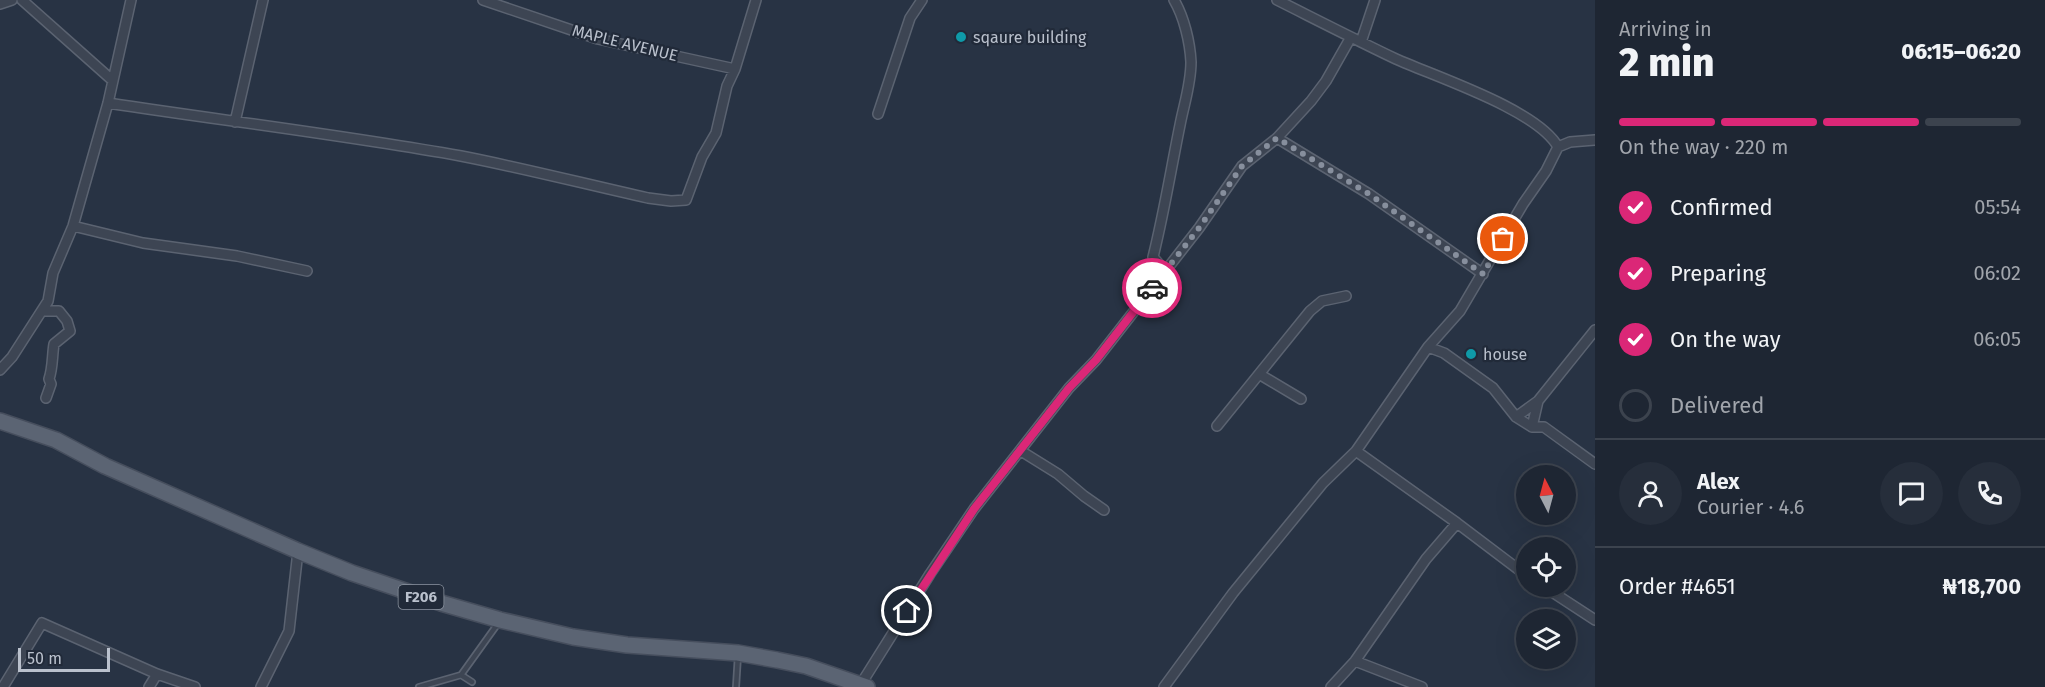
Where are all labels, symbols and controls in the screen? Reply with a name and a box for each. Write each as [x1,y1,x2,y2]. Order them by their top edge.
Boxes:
text: Arriving in [1619,17,1712,41]
street label: MAPLE AVENUE [570,21,680,65]
place label: sqaure building [973,28,1087,47]
marker: sqaure building [954,30,968,44]
text: 06:15–06:20 [1901,38,2021,65]
text: 2 min [1619,40,1715,86]
text: On the way · 220 m [1619,135,1788,159]
icon: check [1619,191,1652,224]
text: Confirmed [1670,194,1773,221]
text: 05:54 [1974,195,2021,219]
pin [1477,213,1528,264]
icon: bag [1486,222,1519,255]
icon: check [1619,257,1652,290]
courier [1122,258,1182,318]
text: Preparing [1670,260,1766,287]
text: 06:02 [1974,261,2021,285]
icon: car [1136,272,1169,305]
icon: check [1619,323,1652,356]
text: On the way [1670,326,1781,353]
text: 06:05 [1973,327,2021,351]
place label: house [1483,345,1527,364]
marker: house [1464,347,1478,361]
text: Delivered [1670,392,1765,419]
button: person [1619,462,1682,525]
button: chat [1880,462,1943,525]
button: phone [1958,462,2021,525]
north arrow [1516,465,1576,525]
map controls [1516,465,1576,669]
text: Alex [1697,468,1740,495]
text: Courier · 4.6 [1697,495,1804,519]
button: locate [1516,537,1576,597]
text: Order #4651 [1619,573,1736,600]
text: ₦18,700 [1943,573,2021,600]
road number: F206 [398,585,444,609]
pin [881,585,932,636]
icon: home [890,594,923,627]
button: layers [1516,609,1576,669]
scale bar [18,645,110,672]
text: 50 m [27,649,62,668]

